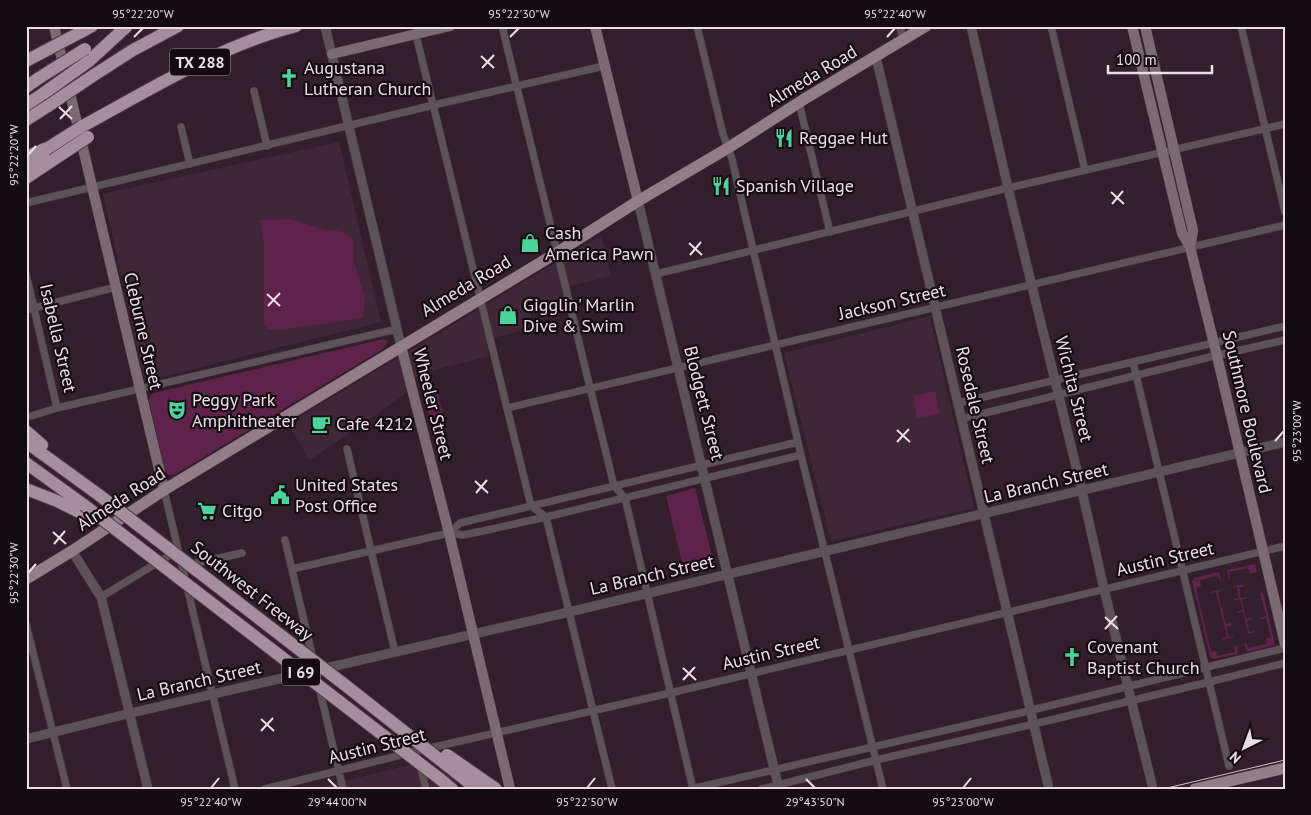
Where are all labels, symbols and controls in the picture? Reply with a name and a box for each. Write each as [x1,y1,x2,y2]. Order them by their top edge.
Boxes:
text: 95°22'20"W [112,6,174,21]
text: 95°22'30"W [488,6,550,21]
text: 95°22'40"W [864,6,926,21]
street label: Almeda Road [762,40,861,111]
scale bar [1108,42,1212,74]
road number: TX 288 [170,48,230,76]
text: 100 m [1116,50,1157,69]
place label: Augustana Lutheran Church [304,56,431,100]
church icon: Augustana Lutheran Church [278,67,300,89]
text: 95°22'20"W [6,124,21,186]
place label: Reggae Hut [799,126,888,149]
restaurant icon: Reggae Hut [773,127,795,149]
place label: Spanish Village [736,174,854,197]
restaurant icon: Spanish Village [710,175,732,197]
place label: Cash America Pawn [545,221,654,265]
shop icon: Cash America Pawn [519,232,541,254]
street label: Almeda Road [416,250,515,321]
street label: Cleburne Street [119,270,168,392]
street label: Jackson Street [835,278,947,325]
street label: Isabella Street [35,281,82,394]
place label: Gigglin' Marlin Dive & Swim [523,293,635,337]
shop icon: Gigglin' Marlin Dive & Swim [497,304,519,326]
street label: Southmore Boulevard [1218,328,1277,496]
street label: Wichita Street [1050,334,1099,444]
street label: Blodgett Street [679,343,730,462]
street label: Rosedale Street [951,344,1000,466]
street label: Wheeler Street [409,346,458,462]
place label: Peggy Park Amphitheater [192,388,297,432]
theatre icon: Peggy Park Amphitheater [166,399,188,421]
text: 95°23'00"W [1289,400,1304,462]
place label: Cafe 4212 [336,412,414,435]
cafe icon: Cafe 4212 [310,413,332,435]
street label: La Branch Street [982,457,1110,508]
street label: Almeda Road [72,461,169,536]
place label: United States Post Office [295,473,398,517]
public building icon: United States Post Office [269,484,291,506]
place label: Citgo [222,499,262,522]
supermarket icon: Citgo [196,500,218,522]
street label: Southwest Freeway [186,536,319,646]
street label: Austin Street [1114,536,1216,581]
text: 95°22'30"W [6,542,21,604]
street label: La Branch Street [588,549,716,600]
street label: Austin Street [720,630,822,675]
place label: Covenant Baptist Church [1087,635,1200,679]
church icon: Covenant Baptist Church [1061,646,1083,668]
street label: La Branch Street [135,655,263,706]
road number: I 69 [282,659,320,686]
street label: Austin Street [326,722,428,769]
north arrow [1218,722,1268,772]
text: N [1226,748,1245,767]
text: 95°22'40"W [180,794,242,809]
text: 29°44'00"N [307,794,367,809]
text: 95°22'50"W [556,794,618,809]
text: 29°43'50"N [785,794,845,809]
text: 95°23'00"W [932,794,994,809]

